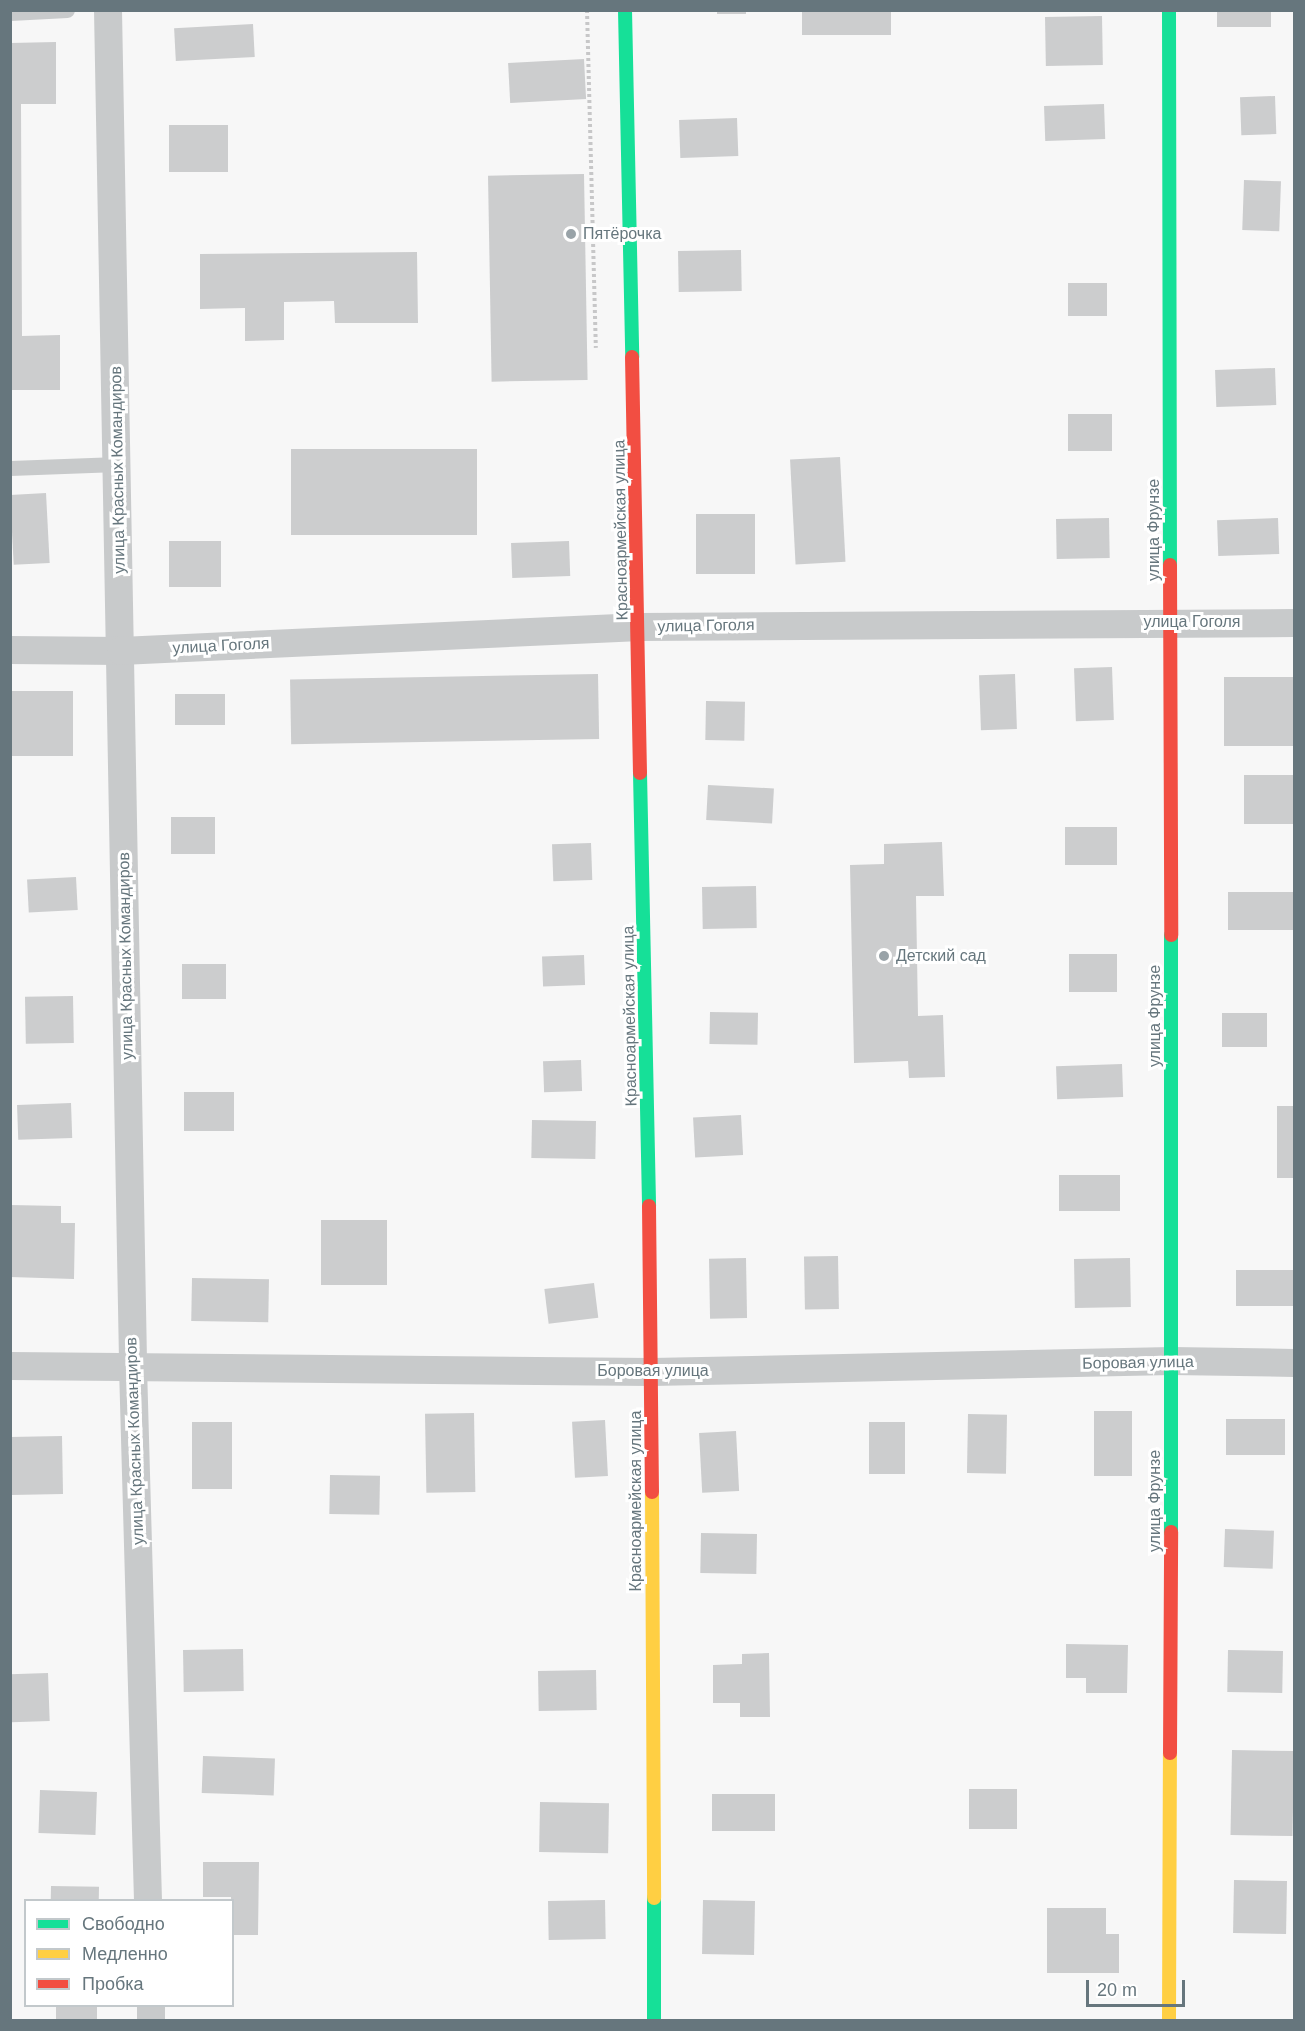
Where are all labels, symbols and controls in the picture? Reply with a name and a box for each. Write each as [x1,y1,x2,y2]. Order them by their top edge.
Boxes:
place label: Пятёрочка [583,224,661,244]
marker: Пятёрочка [564,227,578,241]
street label: улица Красных Командиров [107,366,129,574]
street label: Красноармейская улица [610,439,632,621]
street label: улица Фрунзе [1144,479,1164,581]
street label: улица Гоголя [1144,612,1240,632]
street label: улица Гоголя [657,616,755,636]
street label: улица Гоголя [172,634,270,658]
street label: улица Красных Командиров [115,852,137,1060]
street label: Красноармейская улица [619,925,641,1107]
place label: Детский сад [896,946,986,966]
marker: Детский сад [877,949,891,963]
street label: улица Фрунзе [1145,965,1165,1067]
street label: улица Красных Командиров [122,1337,148,1545]
street label: Боровая улица [1082,1352,1194,1374]
street label: Боровая улица [597,1361,709,1381]
street label: Красноармейская улица [626,1411,646,1591]
street label: улица Фрунзе [1145,1450,1165,1552]
legend [24,1899,234,2007]
text: Свободно [82,1914,165,1934]
text: Медленно [82,1944,168,1964]
scale bar [1089,1968,1188,2006]
text: Пробка [82,1974,144,1994]
text: 20 m [1097,1980,1137,2000]

